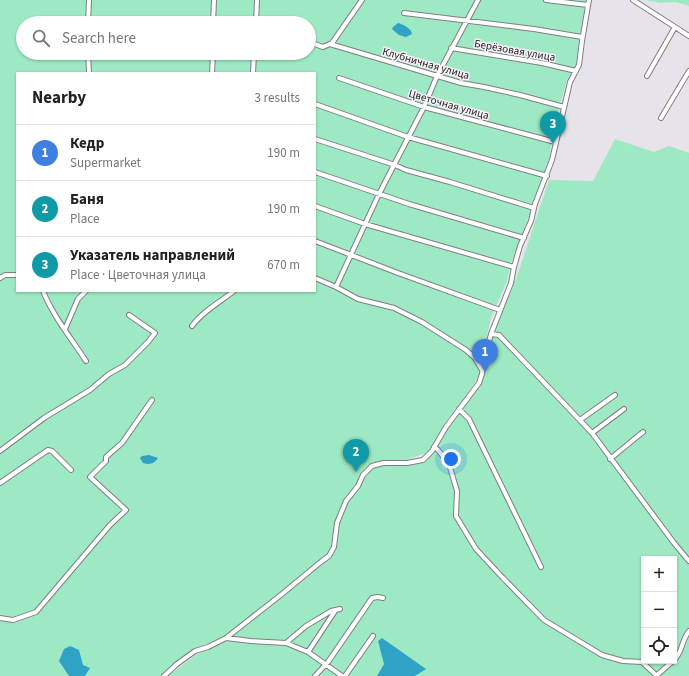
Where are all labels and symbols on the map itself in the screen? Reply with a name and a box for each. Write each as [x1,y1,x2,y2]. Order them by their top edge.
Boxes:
street label: Берёзовая улица [473,36,557,65]
street label: Клубничная улица [381,44,471,83]
street label: Цветочная улица [407,86,491,123]
pin: 3 [540,111,566,144]
pin: 1 [472,339,498,372]
pin: 2 [343,439,369,472]
your location [441,449,461,469]

